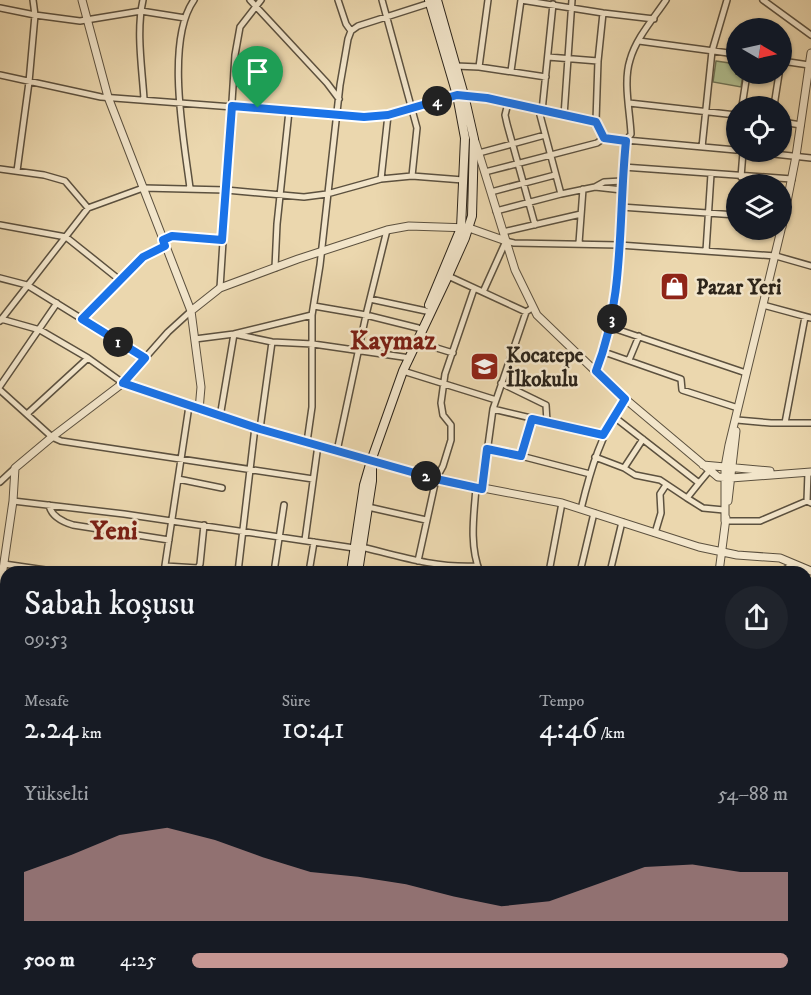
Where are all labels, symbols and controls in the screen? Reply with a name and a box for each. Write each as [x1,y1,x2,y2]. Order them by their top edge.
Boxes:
north arrow [726,18,792,84]
map controls [726,18,792,240]
pin [232,46,283,108]
icon: arrive [241,55,274,88]
pin: 4 [422,86,452,116]
text: 4 [432,91,442,111]
button: locate [726,96,792,162]
button: layers [726,174,792,240]
shop icon: Pazar Yeri [659,271,691,303]
place label: Pazar Yeri [696,275,782,301]
pin: 3 [597,304,627,334]
text: 3 [609,309,615,329]
district label: Kaymaz [350,324,437,358]
pin: 1 [103,327,133,357]
text: 1 [115,332,121,352]
place label: Kocatepe İlkokulu [506,343,584,393]
school or university icon: Kocatepe İlkokulu [469,351,501,383]
pin: 2 [411,461,441,491]
text: 2 [422,466,430,486]
district label: Yeni [89,514,138,548]
text: Sabah koşusu [24,584,195,625]
button: share [725,586,788,649]
text: 09:53 [24,627,67,652]
text: Mesafe [24,691,69,711]
text: Süre [282,691,310,711]
text: Tempo [539,691,584,711]
text: 2.24 [24,711,78,748]
text: 10:41 [282,711,345,748]
text: 4:46 [539,711,597,748]
text: km [78,723,102,743]
text: /km [597,723,625,743]
text: Yükselti [24,782,89,807]
text: 54–88 m [718,782,788,807]
text: 500 m [24,948,75,973]
text: 4:25 [120,948,156,973]

